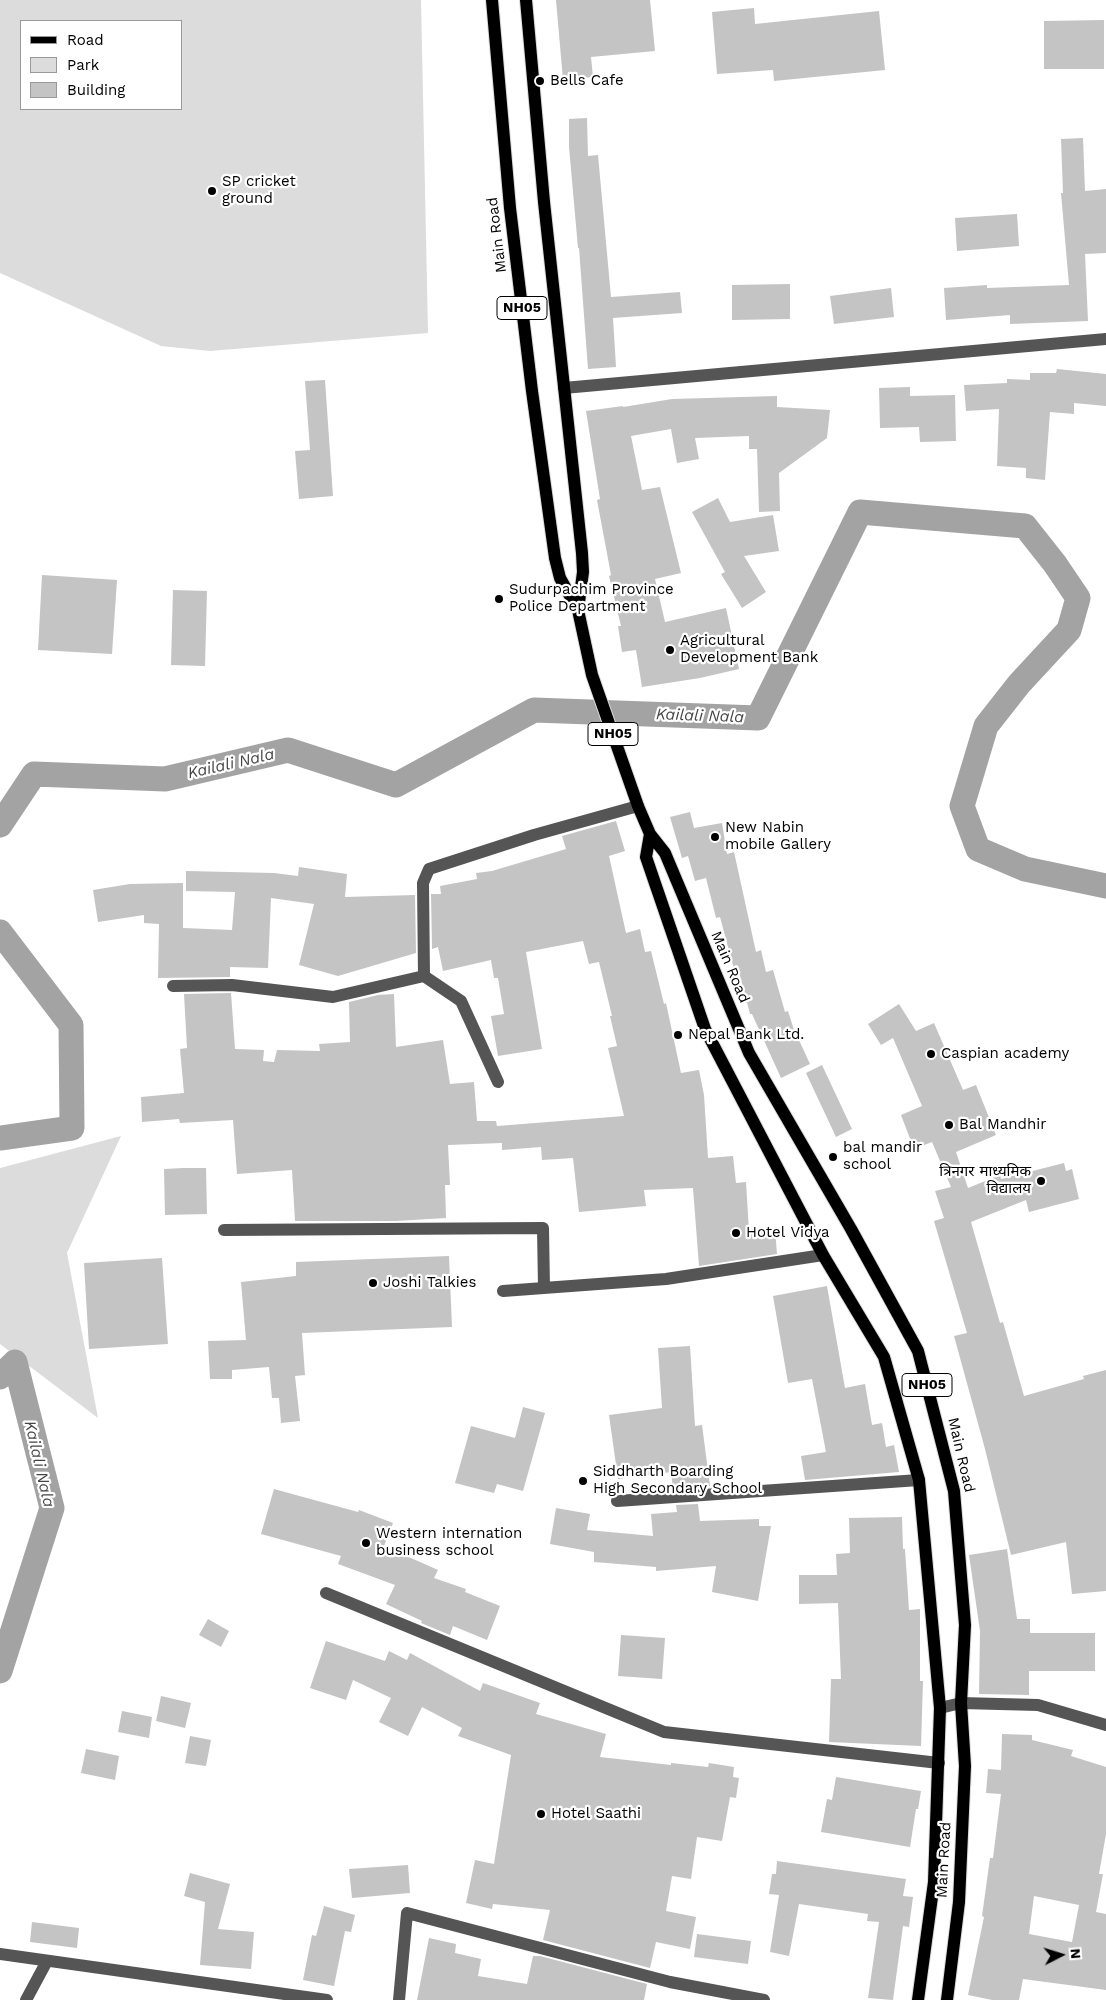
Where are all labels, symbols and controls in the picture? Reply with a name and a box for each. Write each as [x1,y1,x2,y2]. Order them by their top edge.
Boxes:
legend [20,20,182,110]
text: Road [67,31,104,49]
text: Park [67,56,99,74]
place label: Bells Cafe [550,72,624,90]
marker: Bells Cafe [534,75,546,87]
text: Building [67,81,125,99]
place label: SP cricket ground [222,173,296,208]
marker: SP cricket ground [206,185,218,197]
street label: Main Road [483,196,511,274]
road number: NH05 [497,296,547,320]
place label: Sudurpachim Province Police Department [509,581,674,616]
marker: Sudurpachim Province Police Department [493,593,505,605]
place label: Agricultural Development Bank [680,632,818,667]
marker: Agricultural Development Bank [664,644,676,656]
water label: Kailali Nala [656,705,744,727]
road number: NH05 [588,722,638,746]
water label: Kailali Nala [186,745,276,783]
place label: New Nabin mobile Gallery [725,819,831,854]
marker: New Nabin mobile Gallery [709,831,721,843]
street label: Main Road [707,928,753,1006]
place label: Nepal Bank Ltd. [688,1026,804,1044]
marker: Nepal Bank Ltd. [672,1029,684,1041]
place label: Caspian academy [941,1045,1069,1063]
marker: Caspian academy [925,1048,937,1060]
place label: Bal Mandhir [959,1116,1046,1134]
marker: Bal Mandhir [943,1119,955,1131]
place label: bal mandir school [843,1139,922,1174]
marker: bal mandir school [827,1151,839,1163]
place label: त्रिनगर माध्यमिक विद्यालय [939,1163,1031,1198]
marker: त्रिनगर माध्यमिक विद्यालय [1035,1175,1047,1187]
place label: Hotel Vidya [746,1224,830,1242]
marker: Hotel Vidya [730,1227,742,1239]
place label: Joshi Talkies [383,1274,476,1292]
marker: Joshi Talkies [367,1277,379,1289]
road number: NH05 [902,1374,952,1396]
street label: Main Road [944,1416,978,1494]
water label: Kailali Nala [20,1419,58,1509]
place label: Siddharth Boarding High Secondary School [593,1463,762,1498]
marker: Siddharth Boarding High Secondary School [577,1475,589,1487]
place label: Western internation business school [376,1525,522,1560]
marker: Western internation business school [360,1537,372,1549]
place label: Hotel Saathi [551,1805,641,1823]
marker: Hotel Saathi [535,1808,547,1820]
street label: Main Road [933,1821,955,1899]
north arrow [1036,1930,1086,1980]
text: N [1068,1948,1084,1960]

